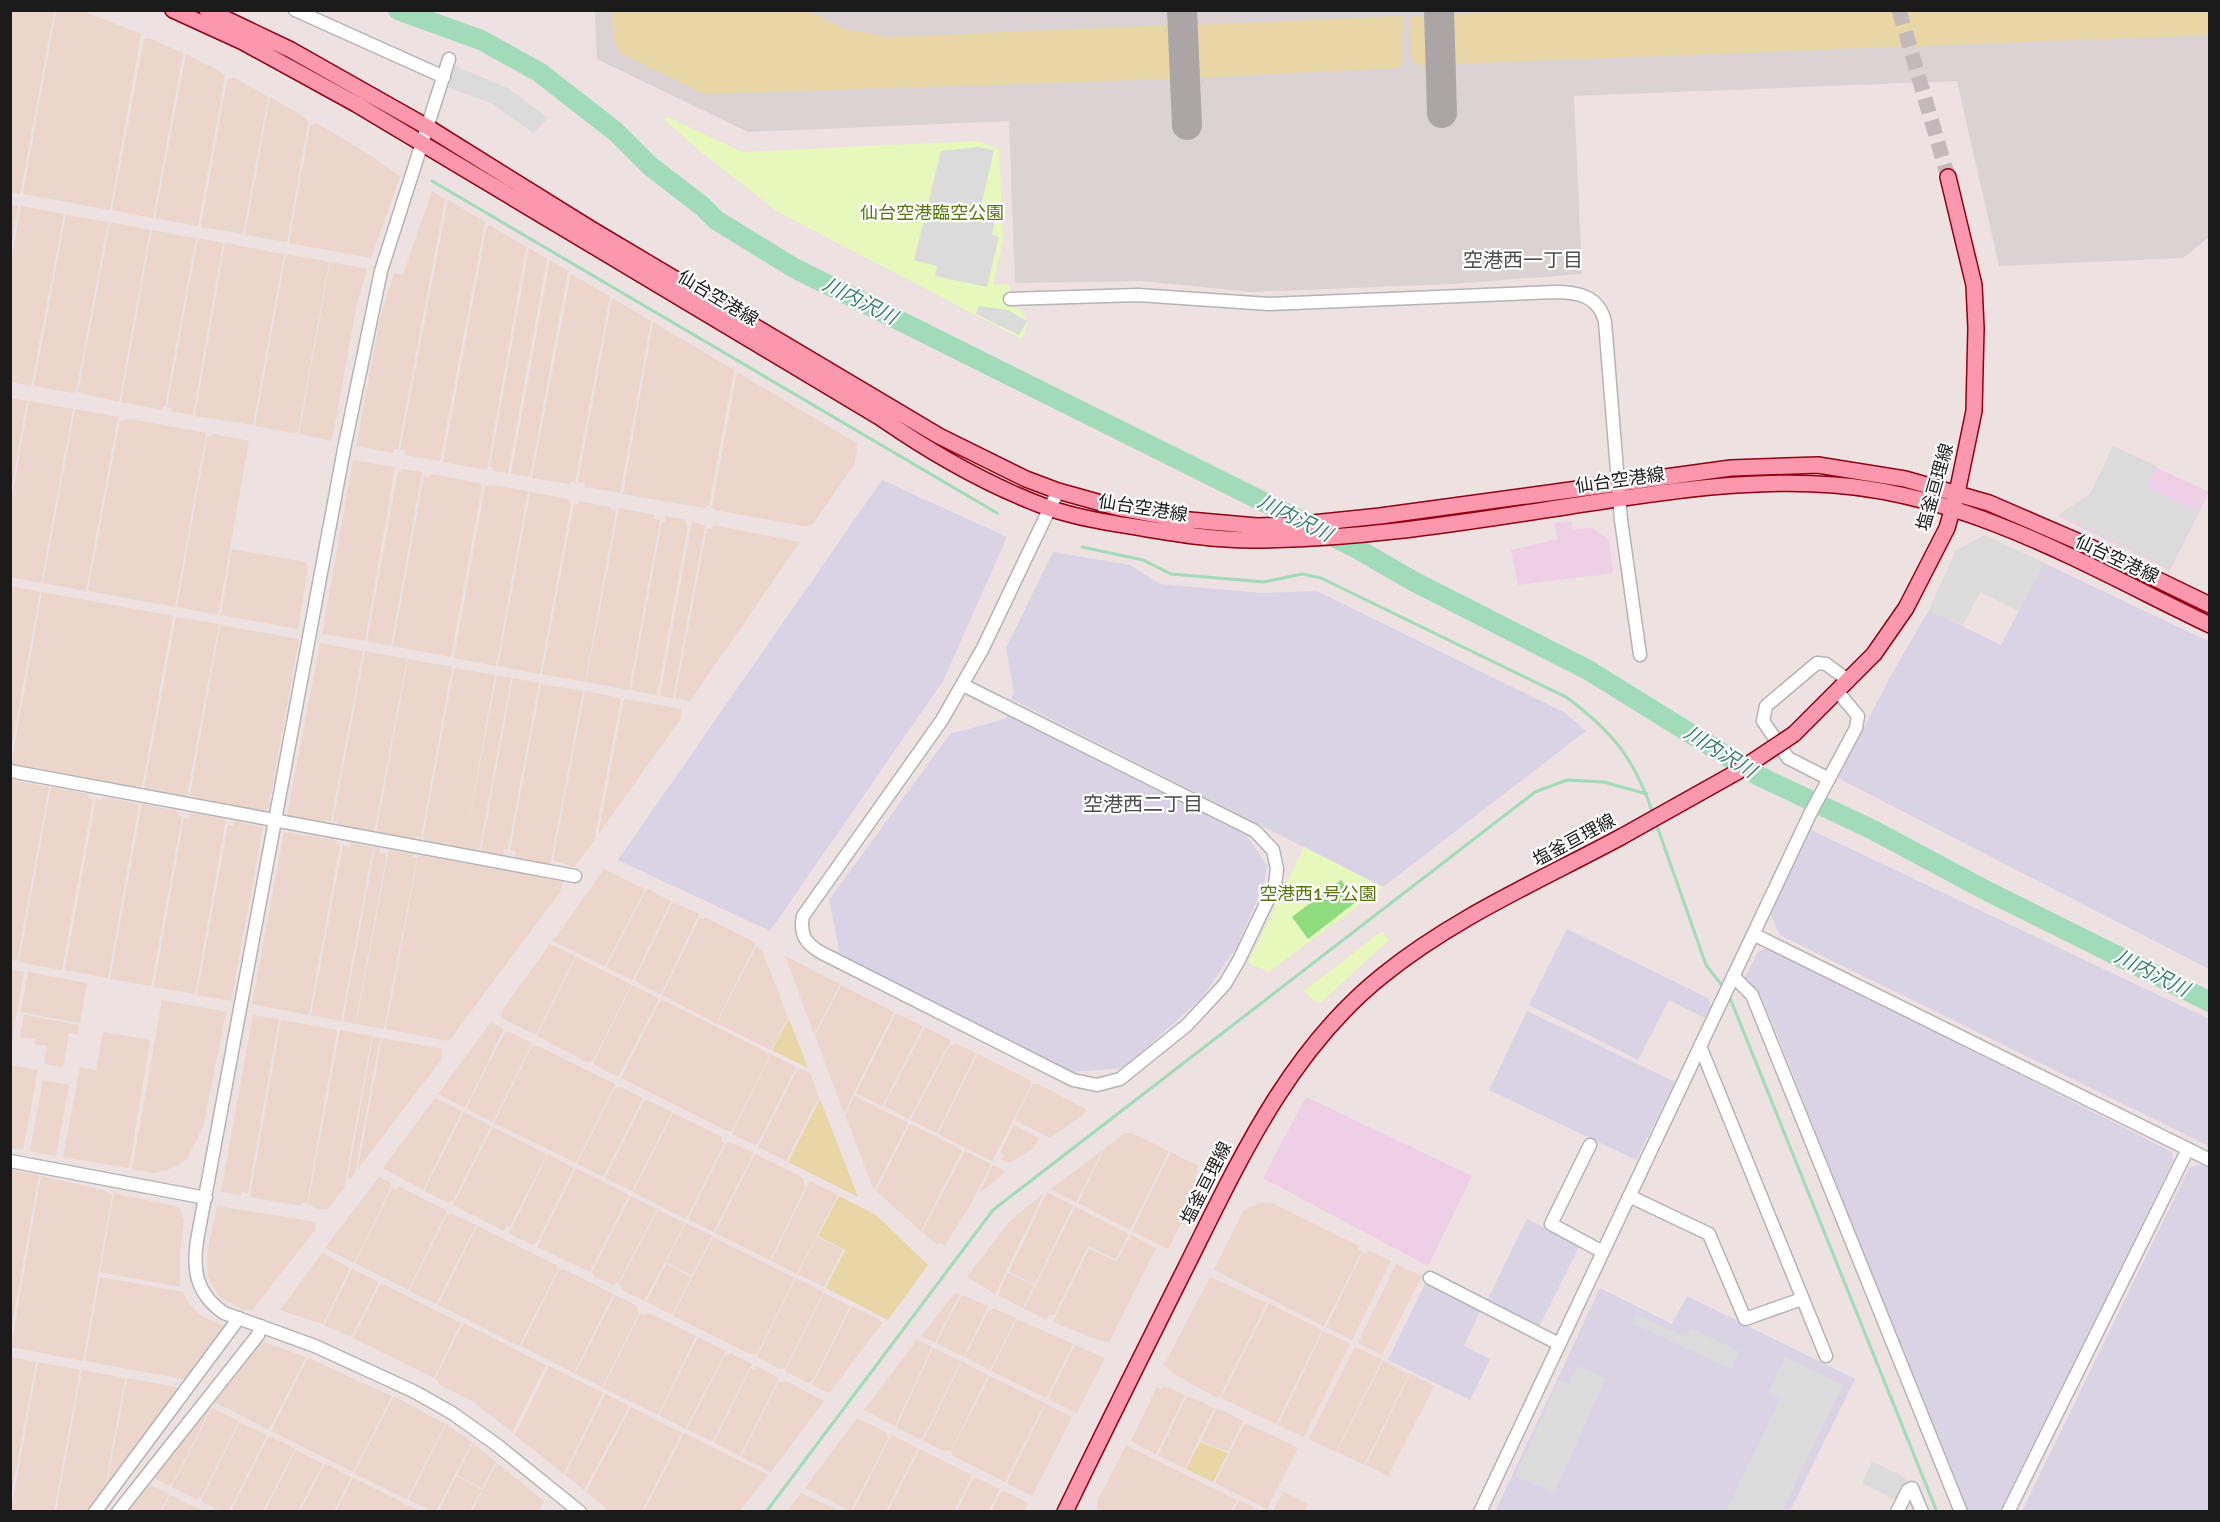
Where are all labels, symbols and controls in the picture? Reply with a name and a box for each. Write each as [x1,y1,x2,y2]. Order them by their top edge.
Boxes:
park label: 仙台空港臨空公園 [860,202,1004,224]
district label: 空港西一丁目 [1463,248,1583,273]
street label: 仙台空港線 [674,265,762,331]
water label: 川内沢川 [819,272,903,331]
street label: 塩釜亘理線 [1912,441,1958,533]
street label: 仙台空港線 [1574,463,1666,497]
water label: 川内沢川 [1254,489,1338,548]
street label: 仙台空港線 [1097,490,1189,526]
street label: 仙台空港線 [2072,530,2162,588]
water label: 川内沢川 [1679,720,1762,785]
district label: 空港西二丁目 [1083,792,1203,817]
street label: 塩釜亘理線 [1529,809,1619,871]
park label: 空港西1号公園 [1259,883,1377,905]
water label: 川内沢川 [2111,944,2195,1003]
street label: 塩釜亘理線 [1176,1138,1236,1228]

